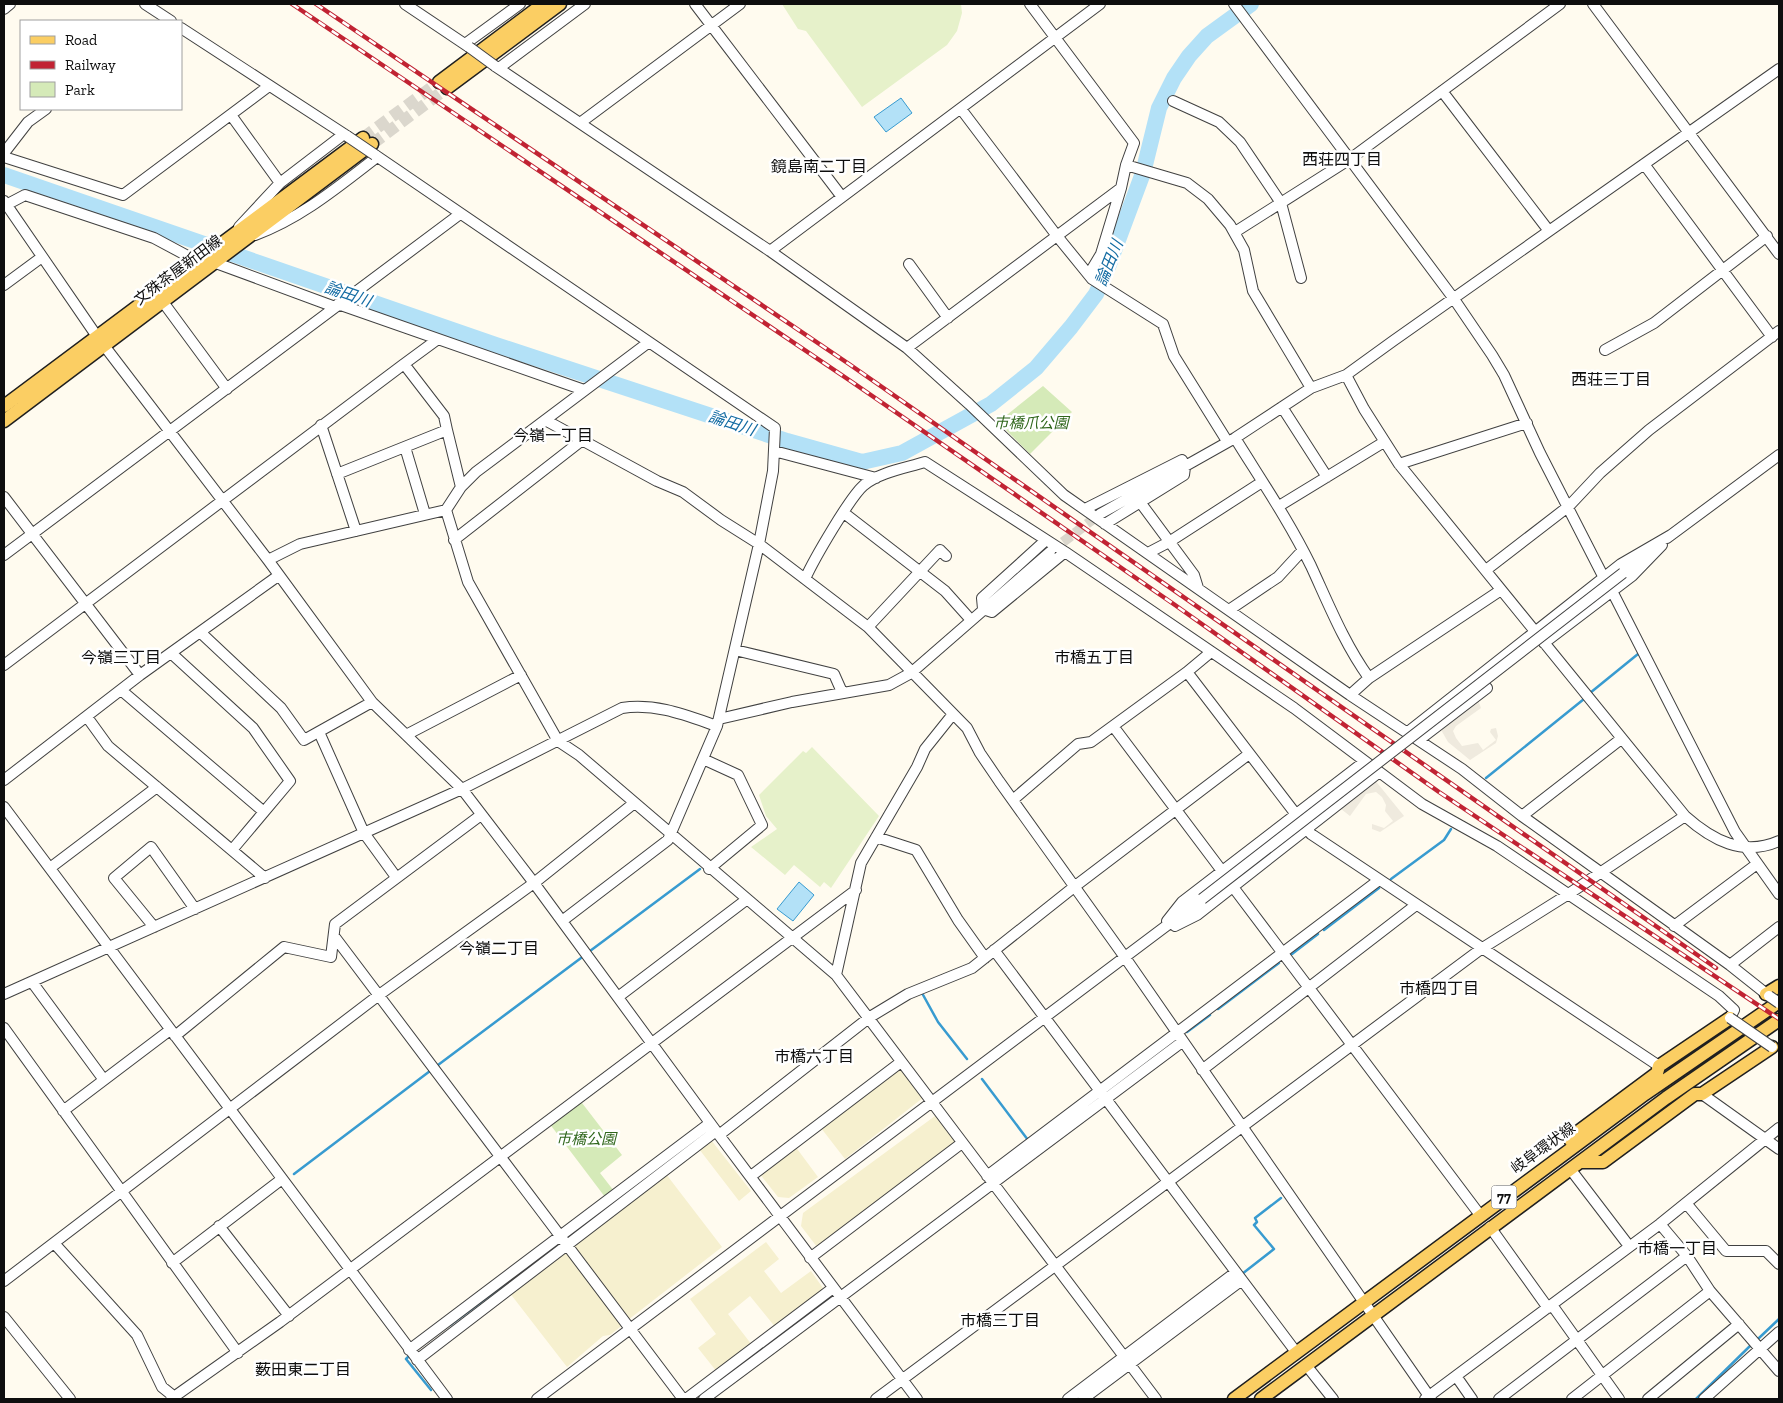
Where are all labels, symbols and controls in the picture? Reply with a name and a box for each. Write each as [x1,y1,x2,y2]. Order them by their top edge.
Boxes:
legend [20,20,182,110]
text: Road [65,31,98,49]
text: Railway [65,56,116,74]
text: Park [65,81,95,99]
district label: 西荘四丁目 [1302,150,1382,169]
district label: 鏡島南二丁目 [771,157,867,176]
street label: 文殊茶屋新田線 [131,231,225,309]
water label: 論田川 [1091,235,1128,289]
water label: 論田川 [322,277,376,311]
district label: 西荘三丁目 [1571,370,1651,389]
water label: 論田川 [706,407,760,440]
park label: 市橋爪公園 [993,414,1070,432]
district label: 今嶺一丁目 [513,426,593,445]
district label: 今嶺三丁目 [81,648,161,667]
district label: 市橋五丁目 [1054,648,1134,667]
district label: 今嶺二丁目 [459,939,539,958]
district label: 市橋四丁目 [1399,979,1479,998]
district label: 市橋六丁目 [774,1047,854,1066]
street label: 岐阜環状線 [1507,1119,1579,1177]
park label: 市橋公園 [556,1130,618,1148]
road number: 77 [1492,1186,1516,1208]
district label: 市橋一丁目 [1637,1239,1717,1258]
district label: 市橋三丁目 [960,1311,1040,1330]
district label: 薮田東二丁目 [255,1360,351,1379]

